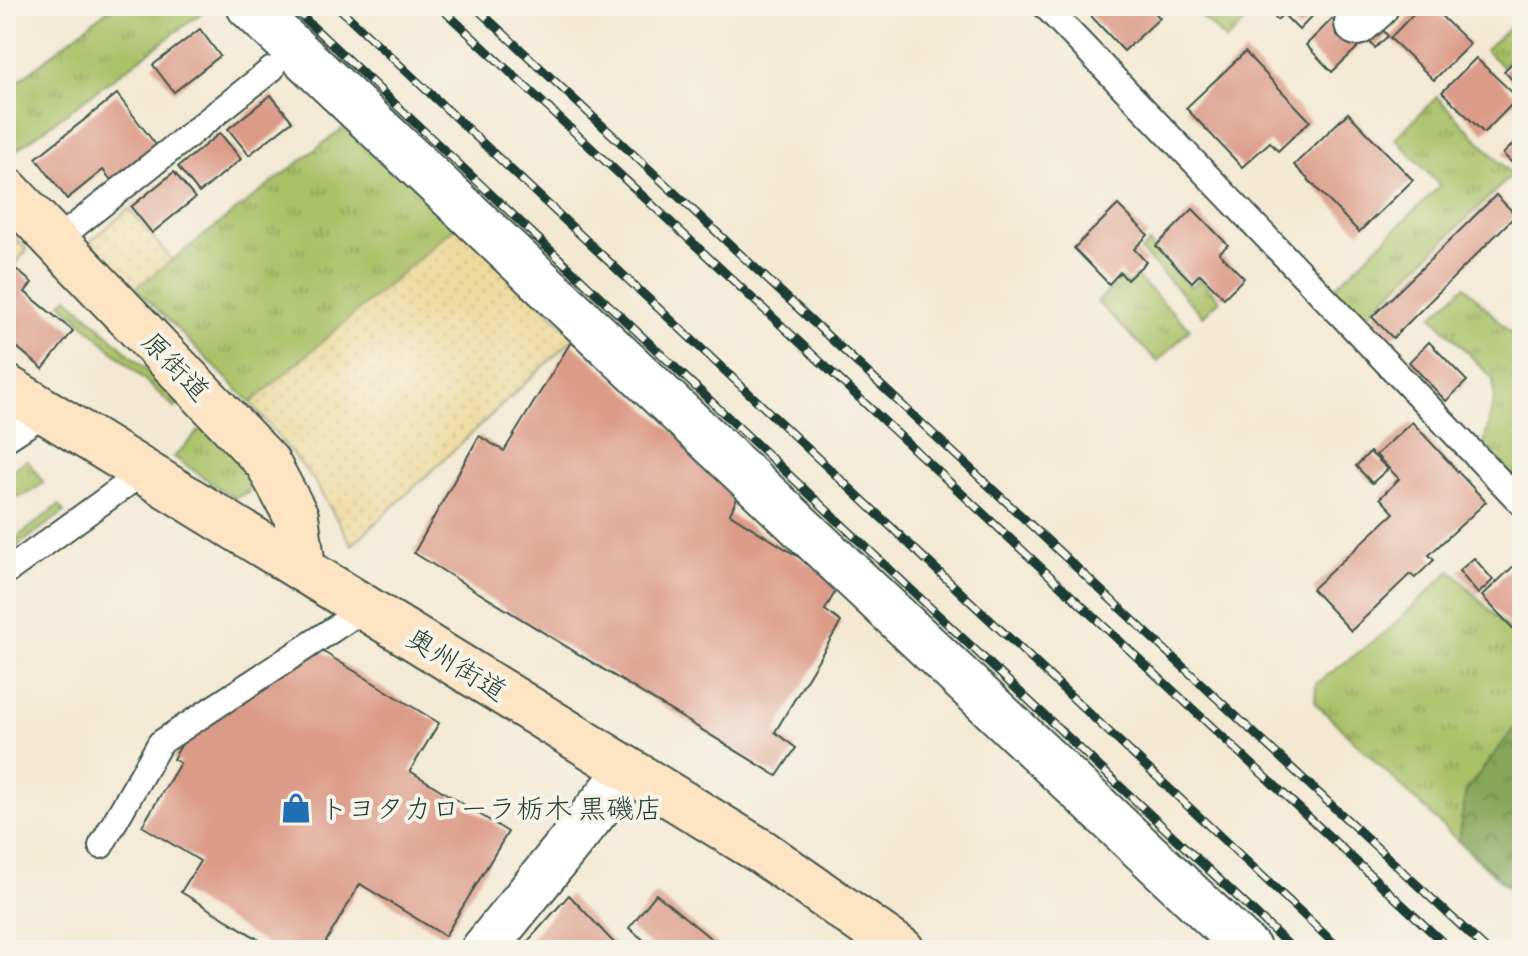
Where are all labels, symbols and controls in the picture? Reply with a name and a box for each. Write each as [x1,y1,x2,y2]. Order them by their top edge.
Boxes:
street label: 原街道 [135,324,217,408]
street label: 奥州街道 [400,620,514,708]
shop icon: トヨタカローラ栃木 黒磯店 [279,791,313,825]
place label: トヨタカローラ栃木 黒磯店 [320,791,662,825]

